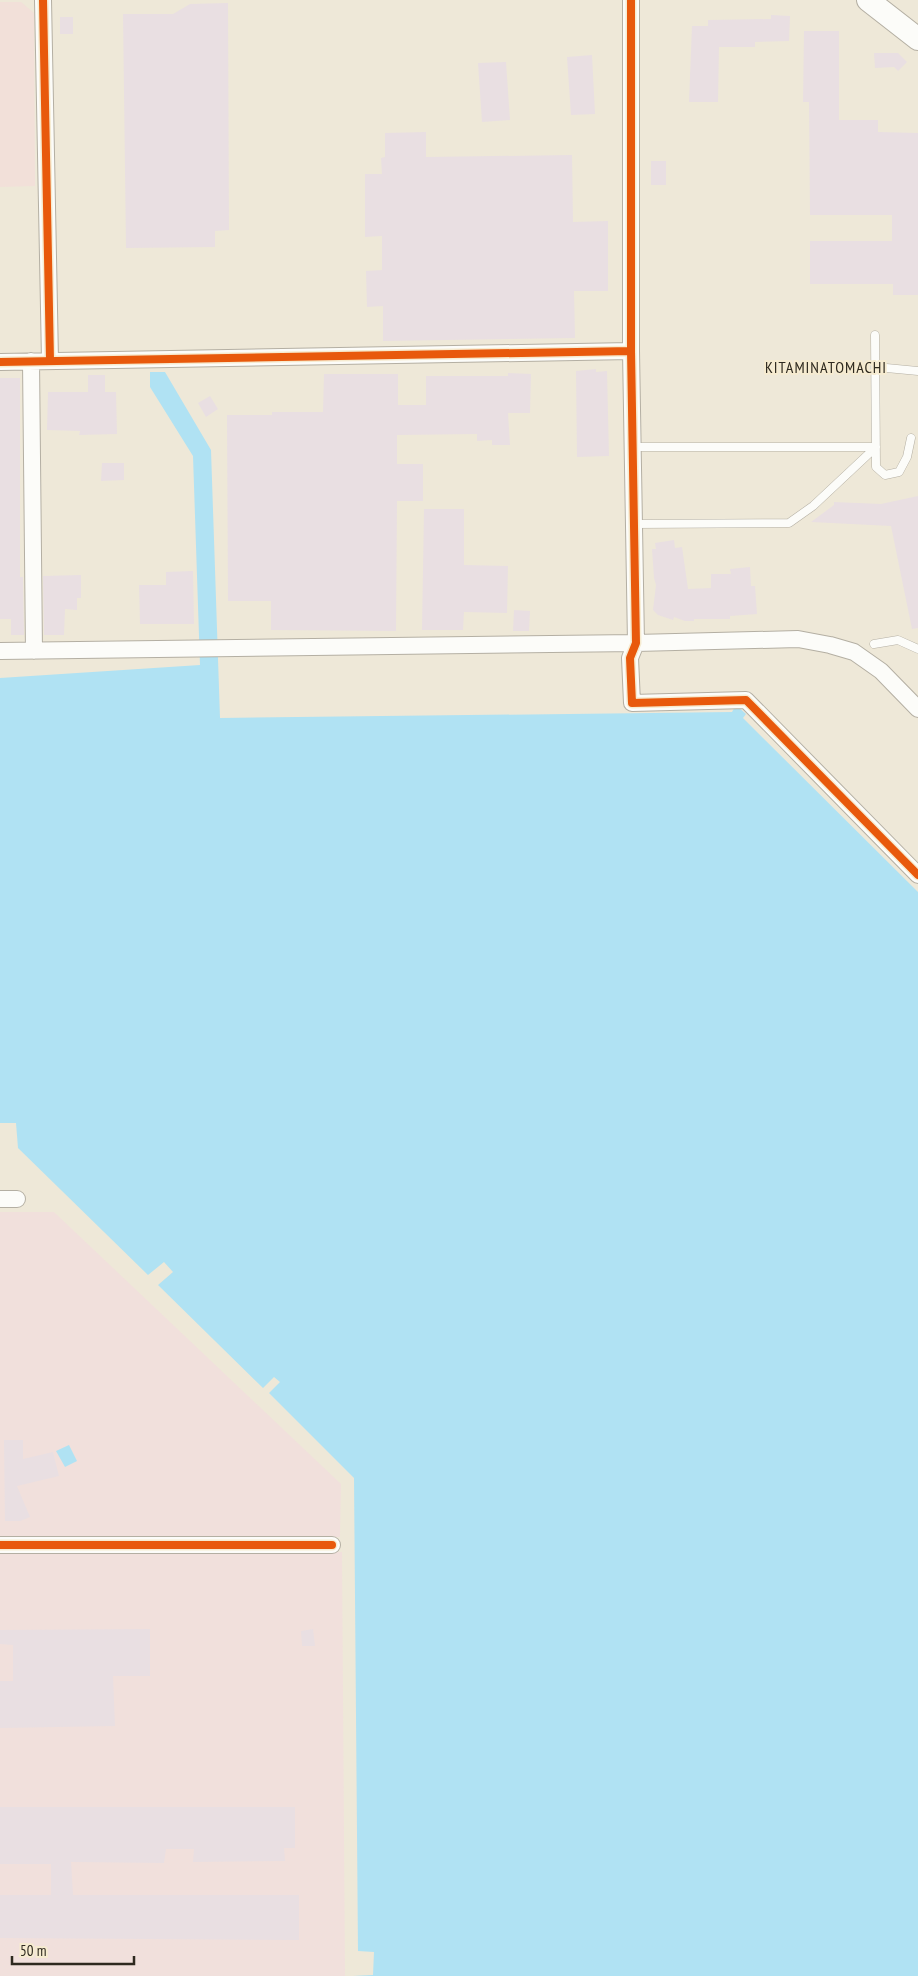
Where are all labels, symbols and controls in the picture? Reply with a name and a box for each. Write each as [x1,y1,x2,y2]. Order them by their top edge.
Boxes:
district label: KITAMINATOMACHI [765,357,887,377]
scale bar [12,1934,135,1966]
text: 50 m [20,1941,46,1960]

